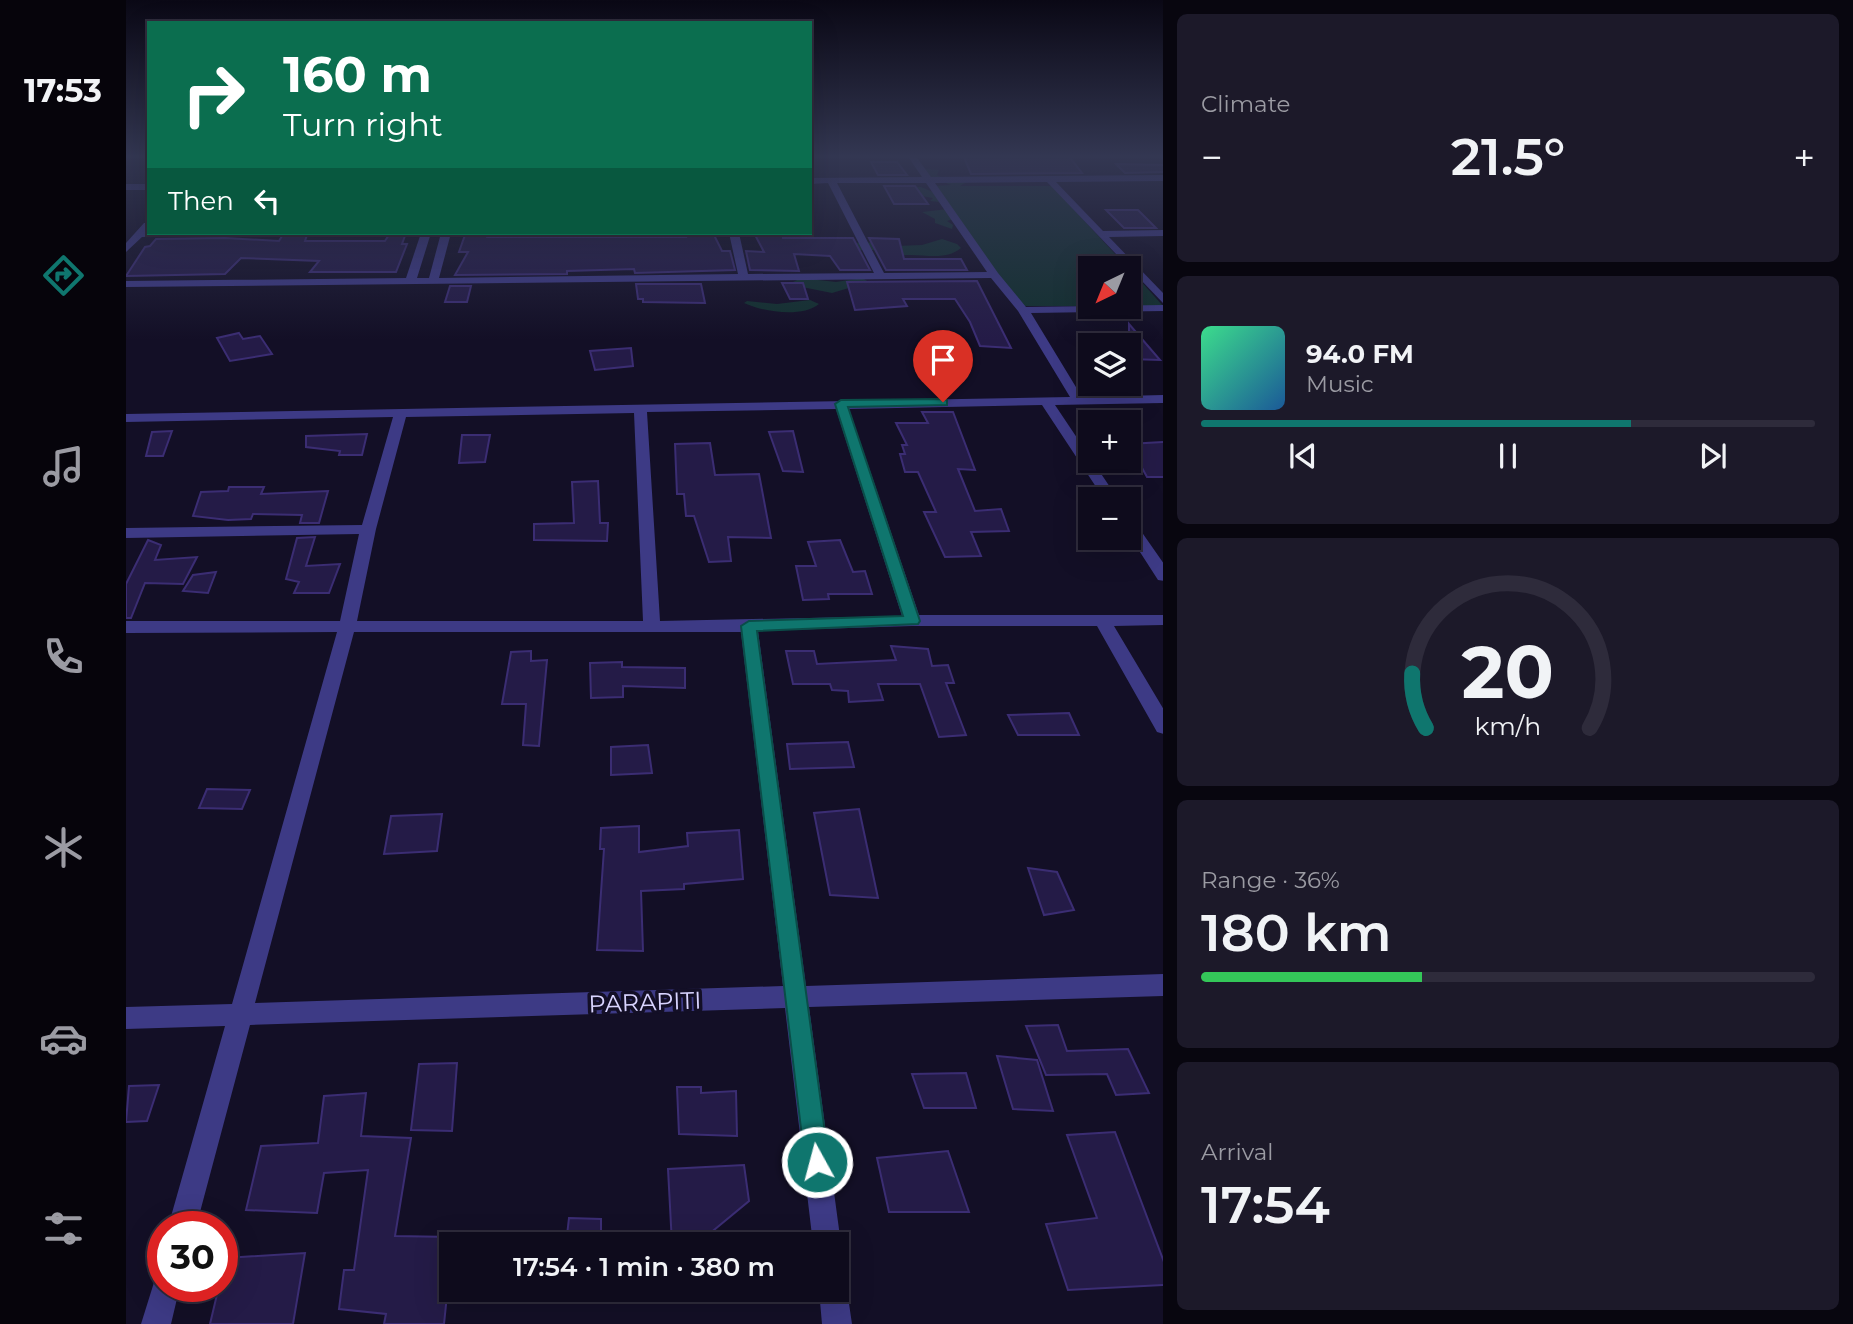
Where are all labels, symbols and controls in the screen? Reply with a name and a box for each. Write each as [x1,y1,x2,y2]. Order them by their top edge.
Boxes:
text: 160 m [283,45,432,104]
icon: right [168,49,259,140]
text: 17:53 [24,71,102,110]
text: Climate [1201,90,1290,118]
text: Turn right [283,105,443,144]
text: 21.5° [1451,125,1565,188]
text: − [1201,134,1223,181]
text: + [1793,134,1815,181]
icon: left [248,182,286,220]
text: Then [168,185,234,217]
icon: directions [39,251,88,300]
north arrow [1078,256,1141,318]
map controls [1078,256,1141,550]
pin [913,330,973,402]
button: layers [1078,333,1141,396]
text: 94.0 FM [1306,338,1414,370]
icon: arrive [924,341,962,379]
text: Music [1306,370,1374,398]
button: + [1078,410,1141,473]
icon: previous [1284,437,1322,475]
icon: pause [1489,437,1527,475]
icon: next [1694,437,1732,475]
icon: music [39,442,88,491]
button: − [1078,487,1141,550]
text: 20 [1462,628,1554,716]
icon: phone [39,632,88,681]
text: km/h [1475,711,1541,741]
icon: climate [39,823,88,872]
text: Range · 36% [1201,866,1340,894]
text: 180 km [1201,901,1392,964]
street label: PARAPITI [588,986,702,1018]
icon: car [39,1014,88,1063]
position arrow [780,1125,854,1199]
text: Arrival [1201,1138,1274,1166]
text: 17:54 [1201,1173,1330,1236]
icon: filters [39,1204,88,1253]
speed limit sign: 30 [147,1211,238,1302]
text: 17:54 · 1 min · 380 m [513,1251,775,1283]

